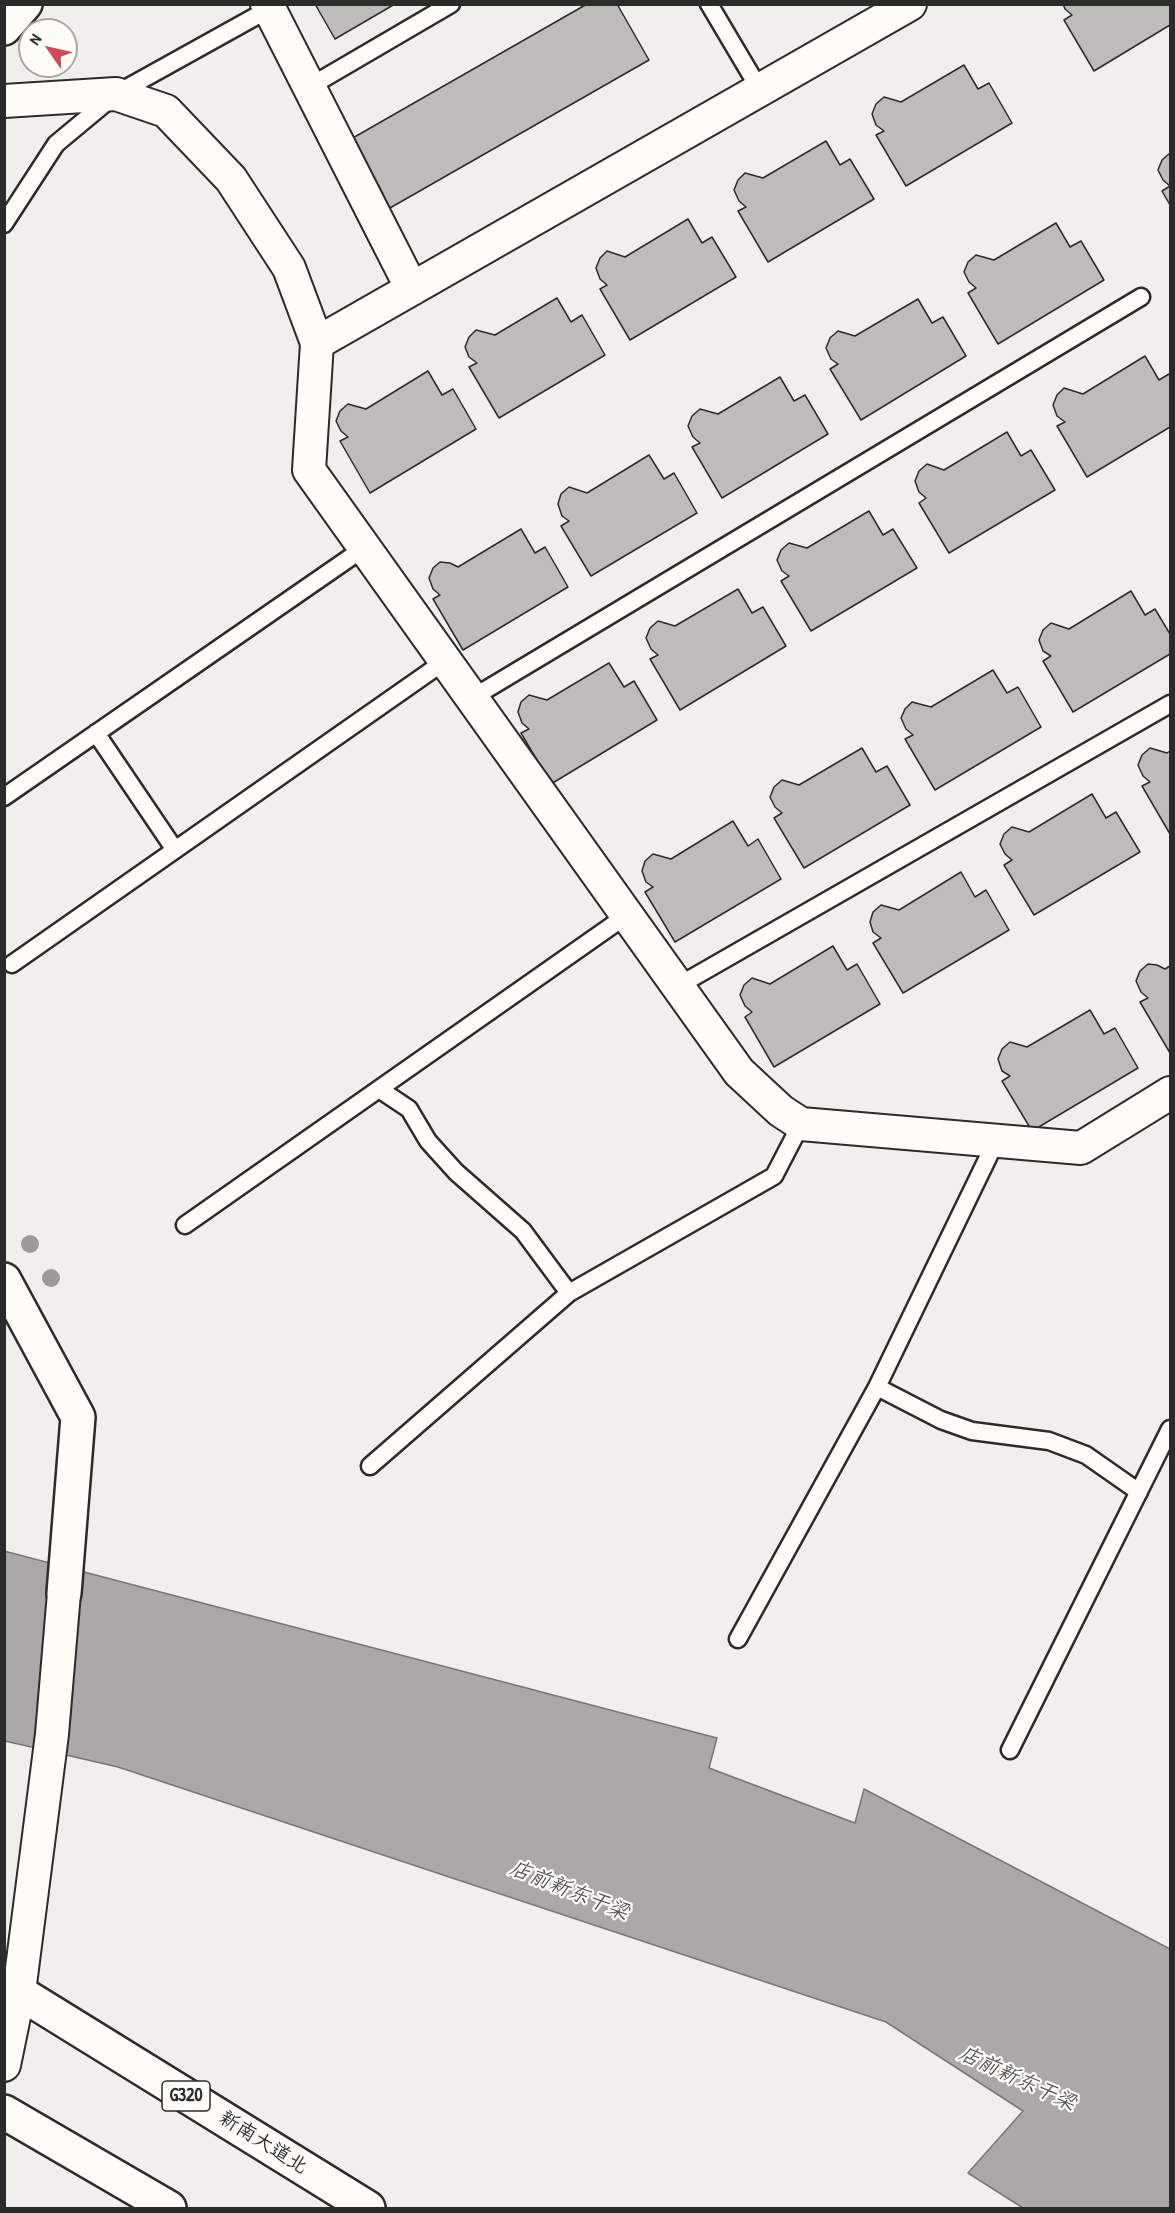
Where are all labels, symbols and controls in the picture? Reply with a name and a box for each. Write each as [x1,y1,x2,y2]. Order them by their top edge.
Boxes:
north arrow [18,18,78,78]
text: N [23,29,46,49]
water label: 店前新东干梁 [506,1856,632,1926]
water label: 店前新东干梁 [955,2041,1079,2117]
road number: G320 [162,2081,210,2111]
street label: 新南大道北 [214,2106,312,2180]

